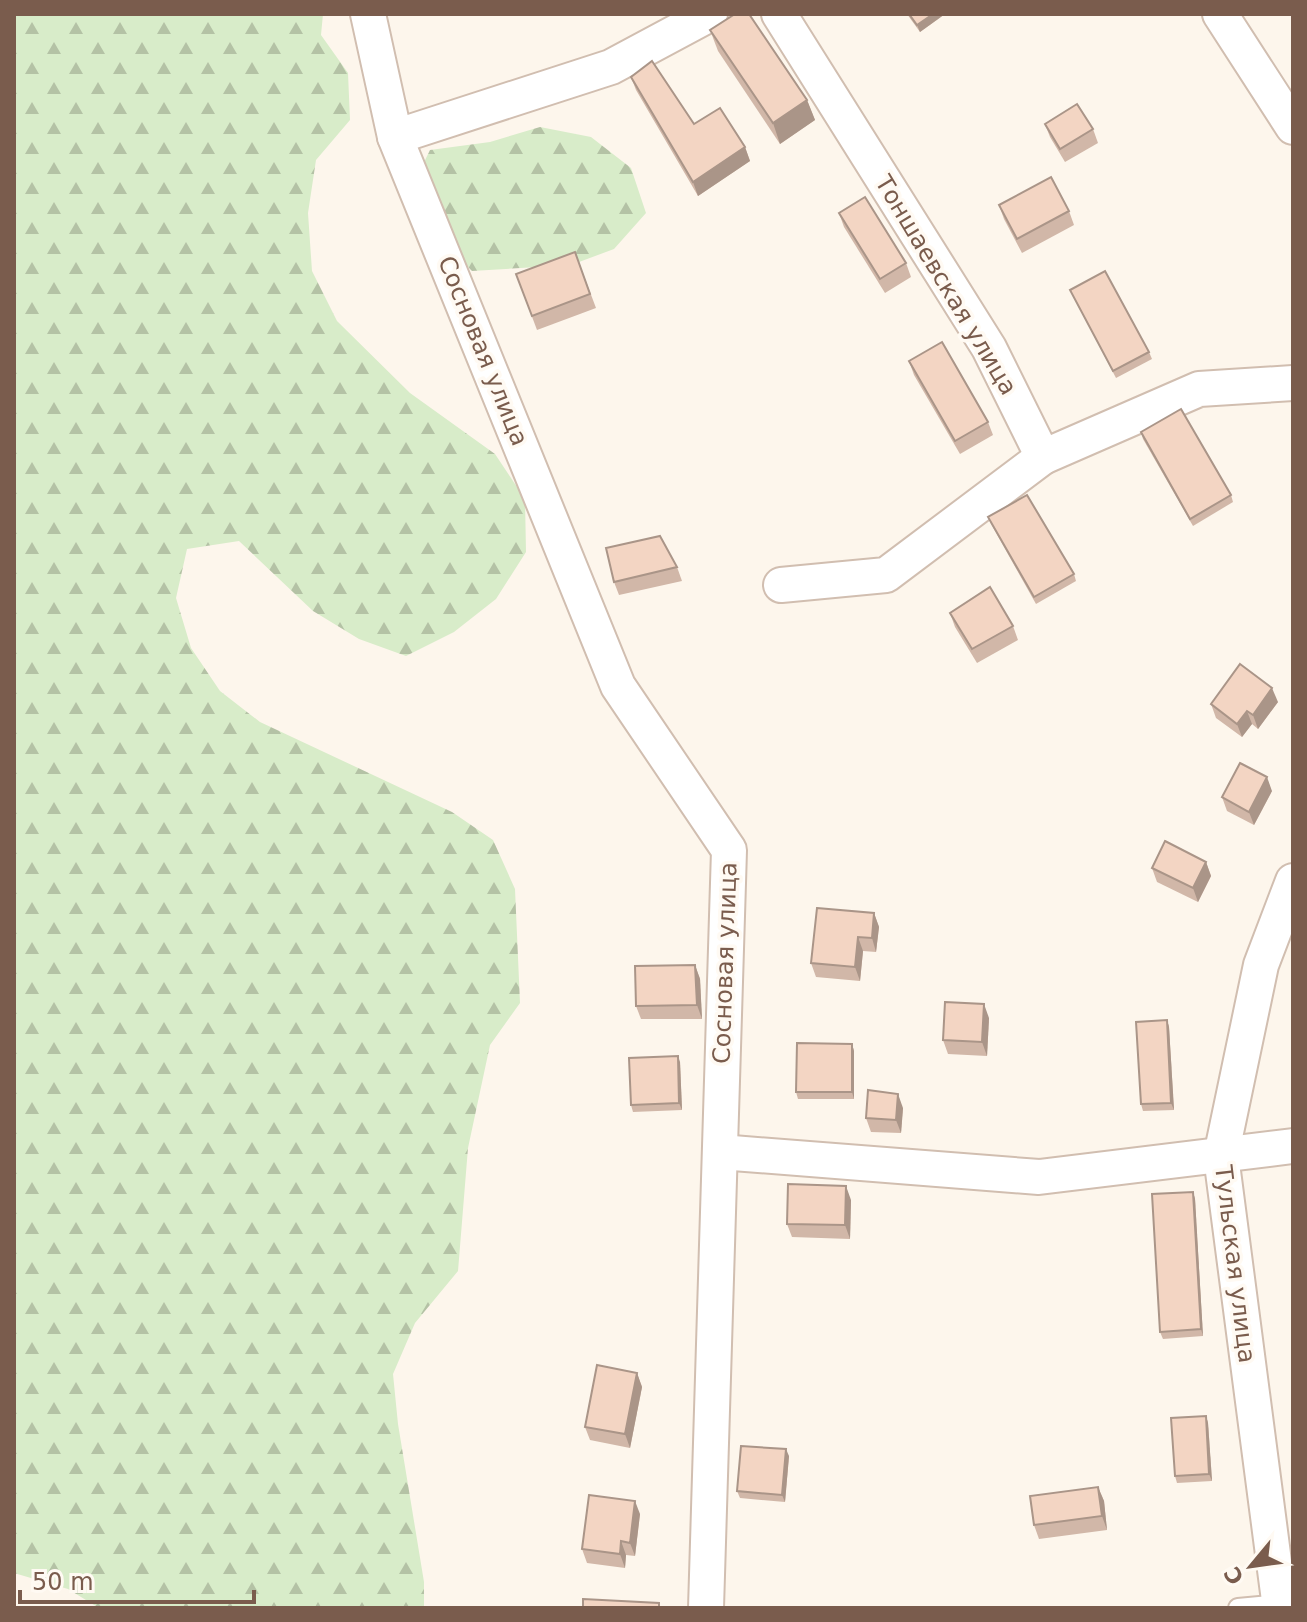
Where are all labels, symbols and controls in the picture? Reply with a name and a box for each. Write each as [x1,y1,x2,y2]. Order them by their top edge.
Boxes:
street label: Тоншаевская улица [869,169,1023,400]
street label: Сосновая улица [432,252,534,450]
street label: Сосновая улица [707,862,743,1064]
street label: Тульская улица [1209,1163,1261,1364]
north arrow [1211,1526,1291,1606]
scale bar [20,1554,254,1604]
text: С [1219,1562,1249,1589]
text: 50 m [32,1568,94,1596]

